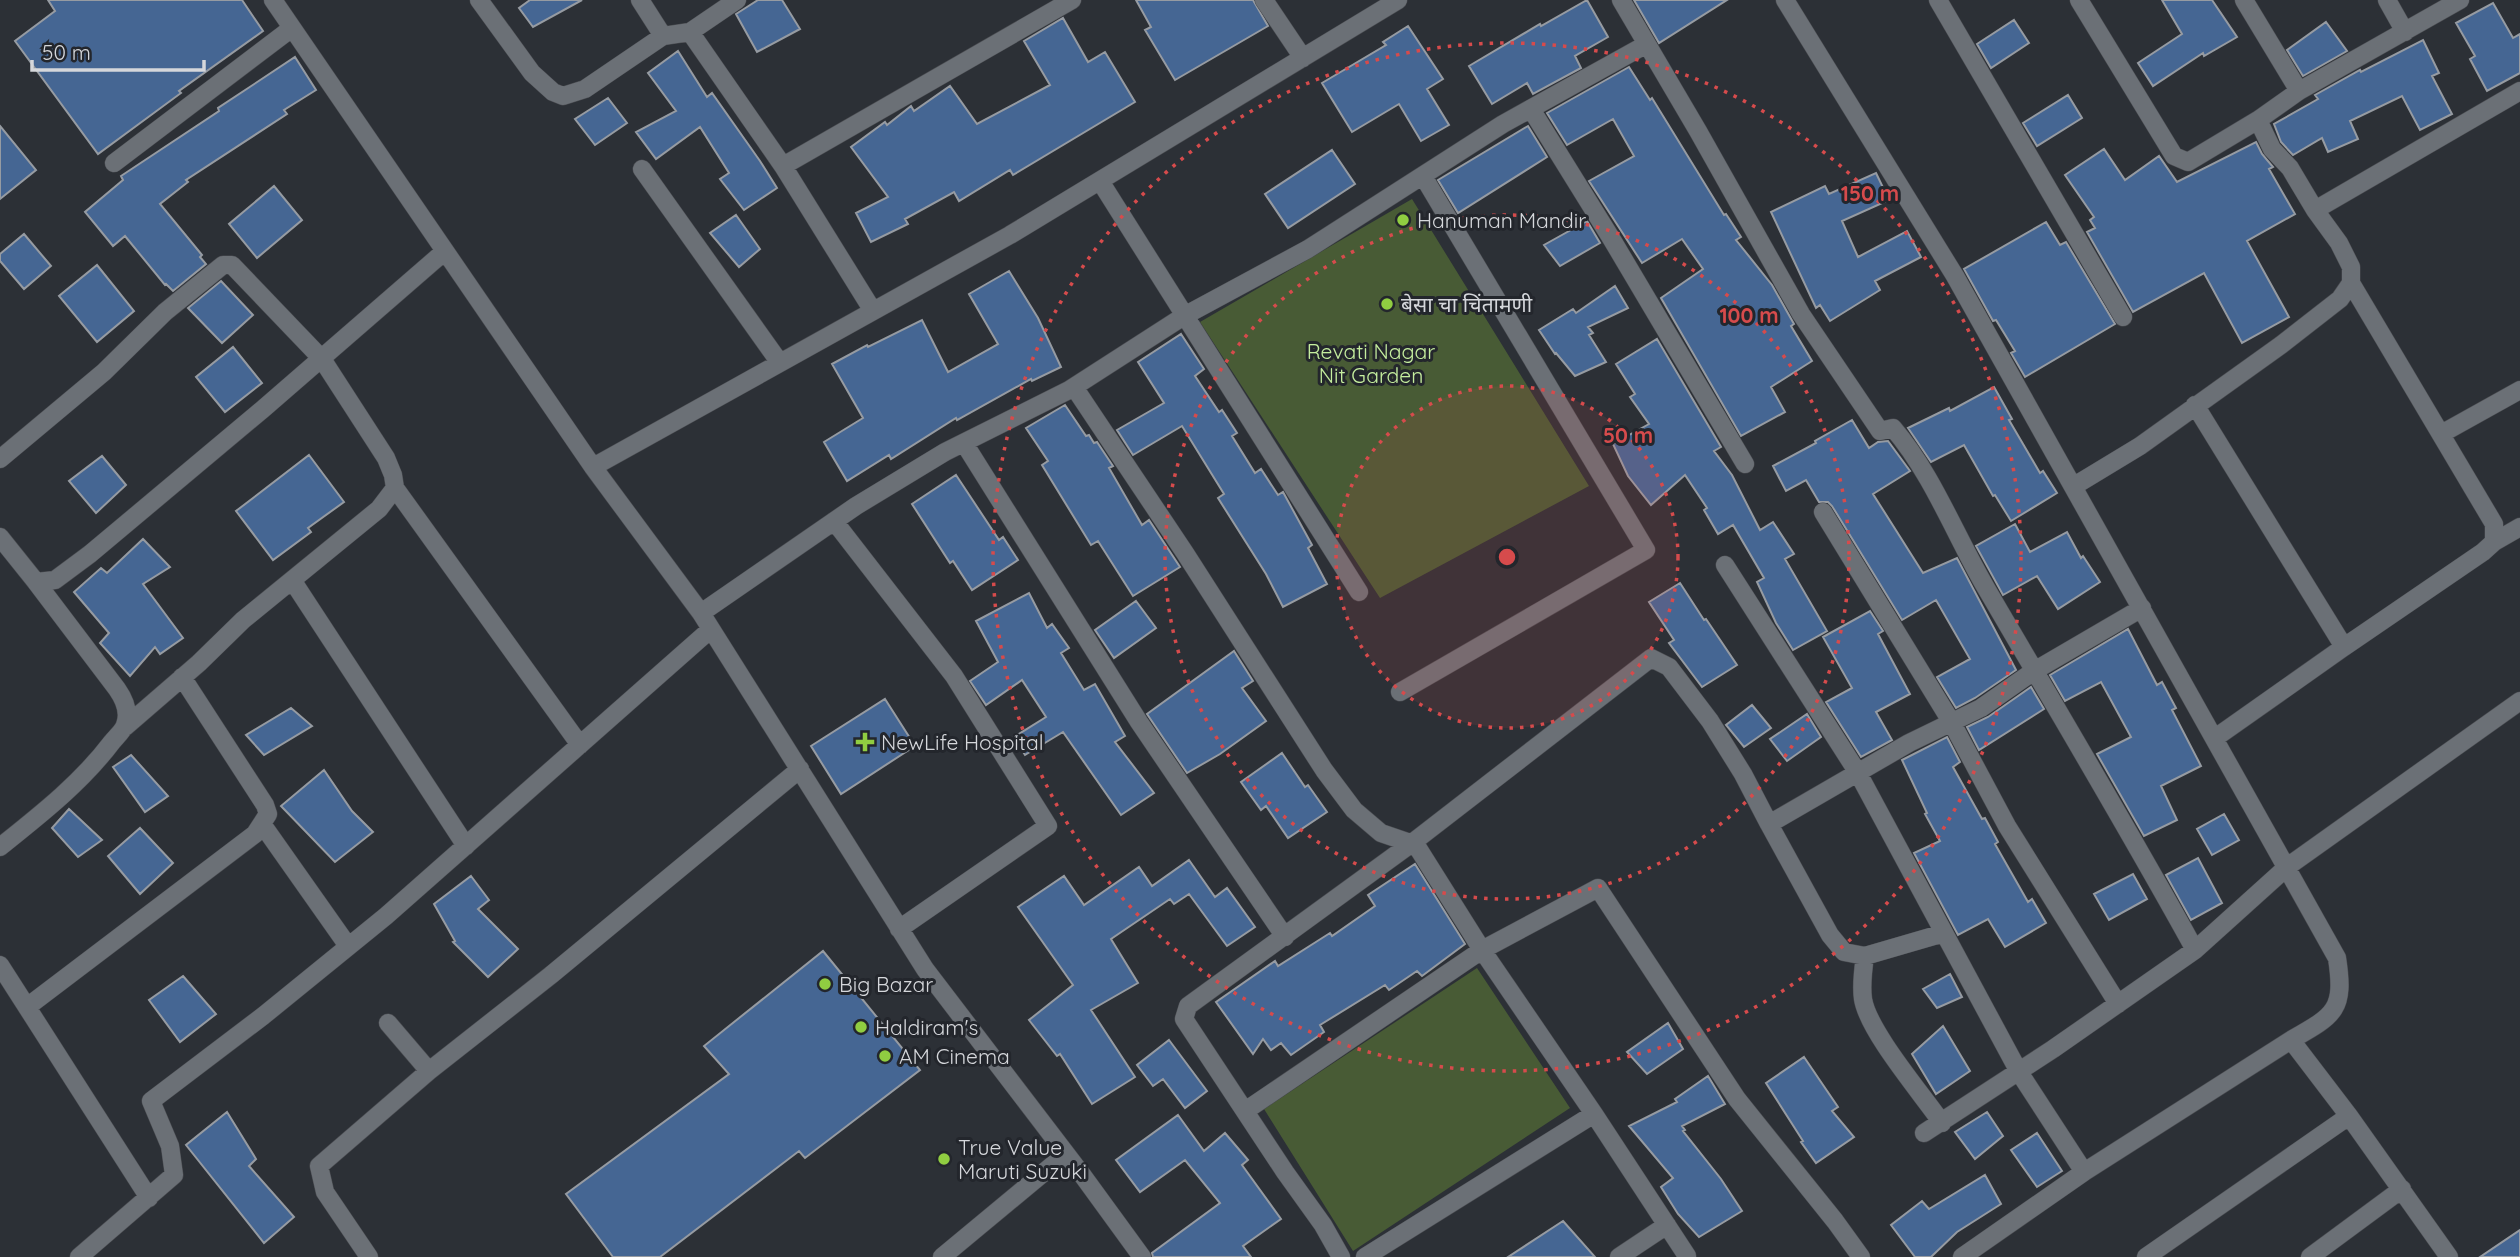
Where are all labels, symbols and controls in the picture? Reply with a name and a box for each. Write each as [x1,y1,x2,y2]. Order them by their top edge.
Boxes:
scale bar [32,28,203,72]
text: 50 m [42,39,91,65]
text: 150 m [1841,180,1899,206]
place label: Hanuman Mandir [1417,207,1586,233]
marker: Hanuman Mandir [1395,212,1411,228]
place label: बेसा चा चिंतामणी [1401,291,1533,317]
marker: बेसा चा चिंतामणी [1379,296,1395,312]
text: 100 m [1719,302,1779,328]
park label: Revati Nagar Nit Garden [1307,338,1435,388]
text: 50 m [1603,422,1653,448]
centre of rings [1495,545,1519,569]
place label: NewLife Hospital [881,729,1044,755]
marker: NewLife Hospital [855,732,875,752]
place label: Big Bazar [839,971,933,997]
marker: Big Bazar [817,976,833,992]
place label: Haldiram's [875,1014,978,1040]
marker: Haldiram's [853,1019,869,1035]
place label: AM Cinema [899,1043,1010,1069]
marker: AM Cinema [877,1048,893,1064]
place label: True Value Maruti Suzuki [958,1134,1087,1184]
marker: True Value Maruti Suzuki [936,1151,952,1167]

